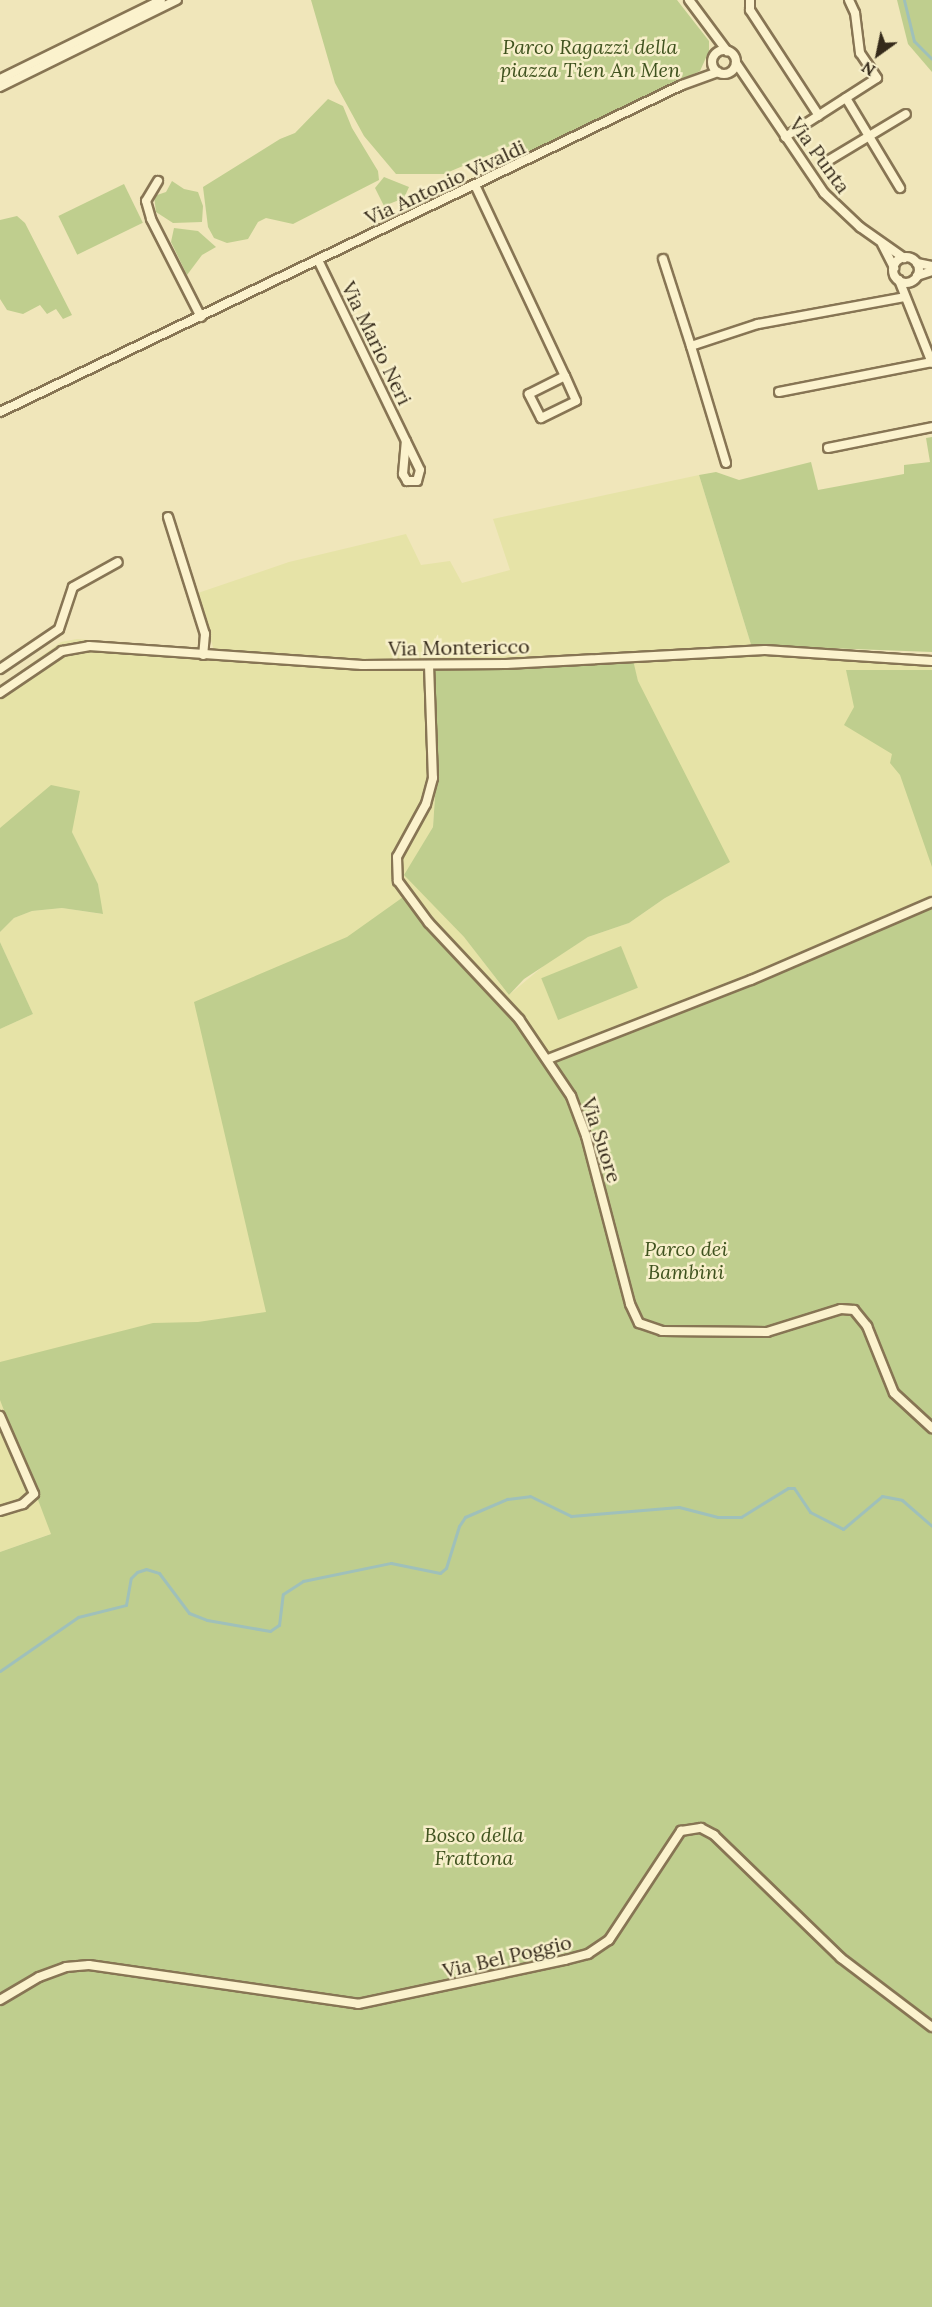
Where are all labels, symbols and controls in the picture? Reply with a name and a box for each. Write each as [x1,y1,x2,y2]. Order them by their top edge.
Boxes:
north arrow [848,24,908,84]
park label: Parco Ragazzi della piazza Tien An Men [500,34,680,81]
text: N [858,57,879,81]
street label: Via Punta [784,112,856,198]
street label: Via Antonio Vivaldi [361,134,529,230]
street label: Via Mario Neri [337,278,417,408]
street label: Via Montericco [388,634,530,660]
street label: Via Suore [577,1094,627,1186]
park label: Parco dei Bambini [644,1236,728,1283]
park label: Bosco della Frattona [424,1823,524,1870]
street label: Via Bel Poggio [440,1930,574,1982]

